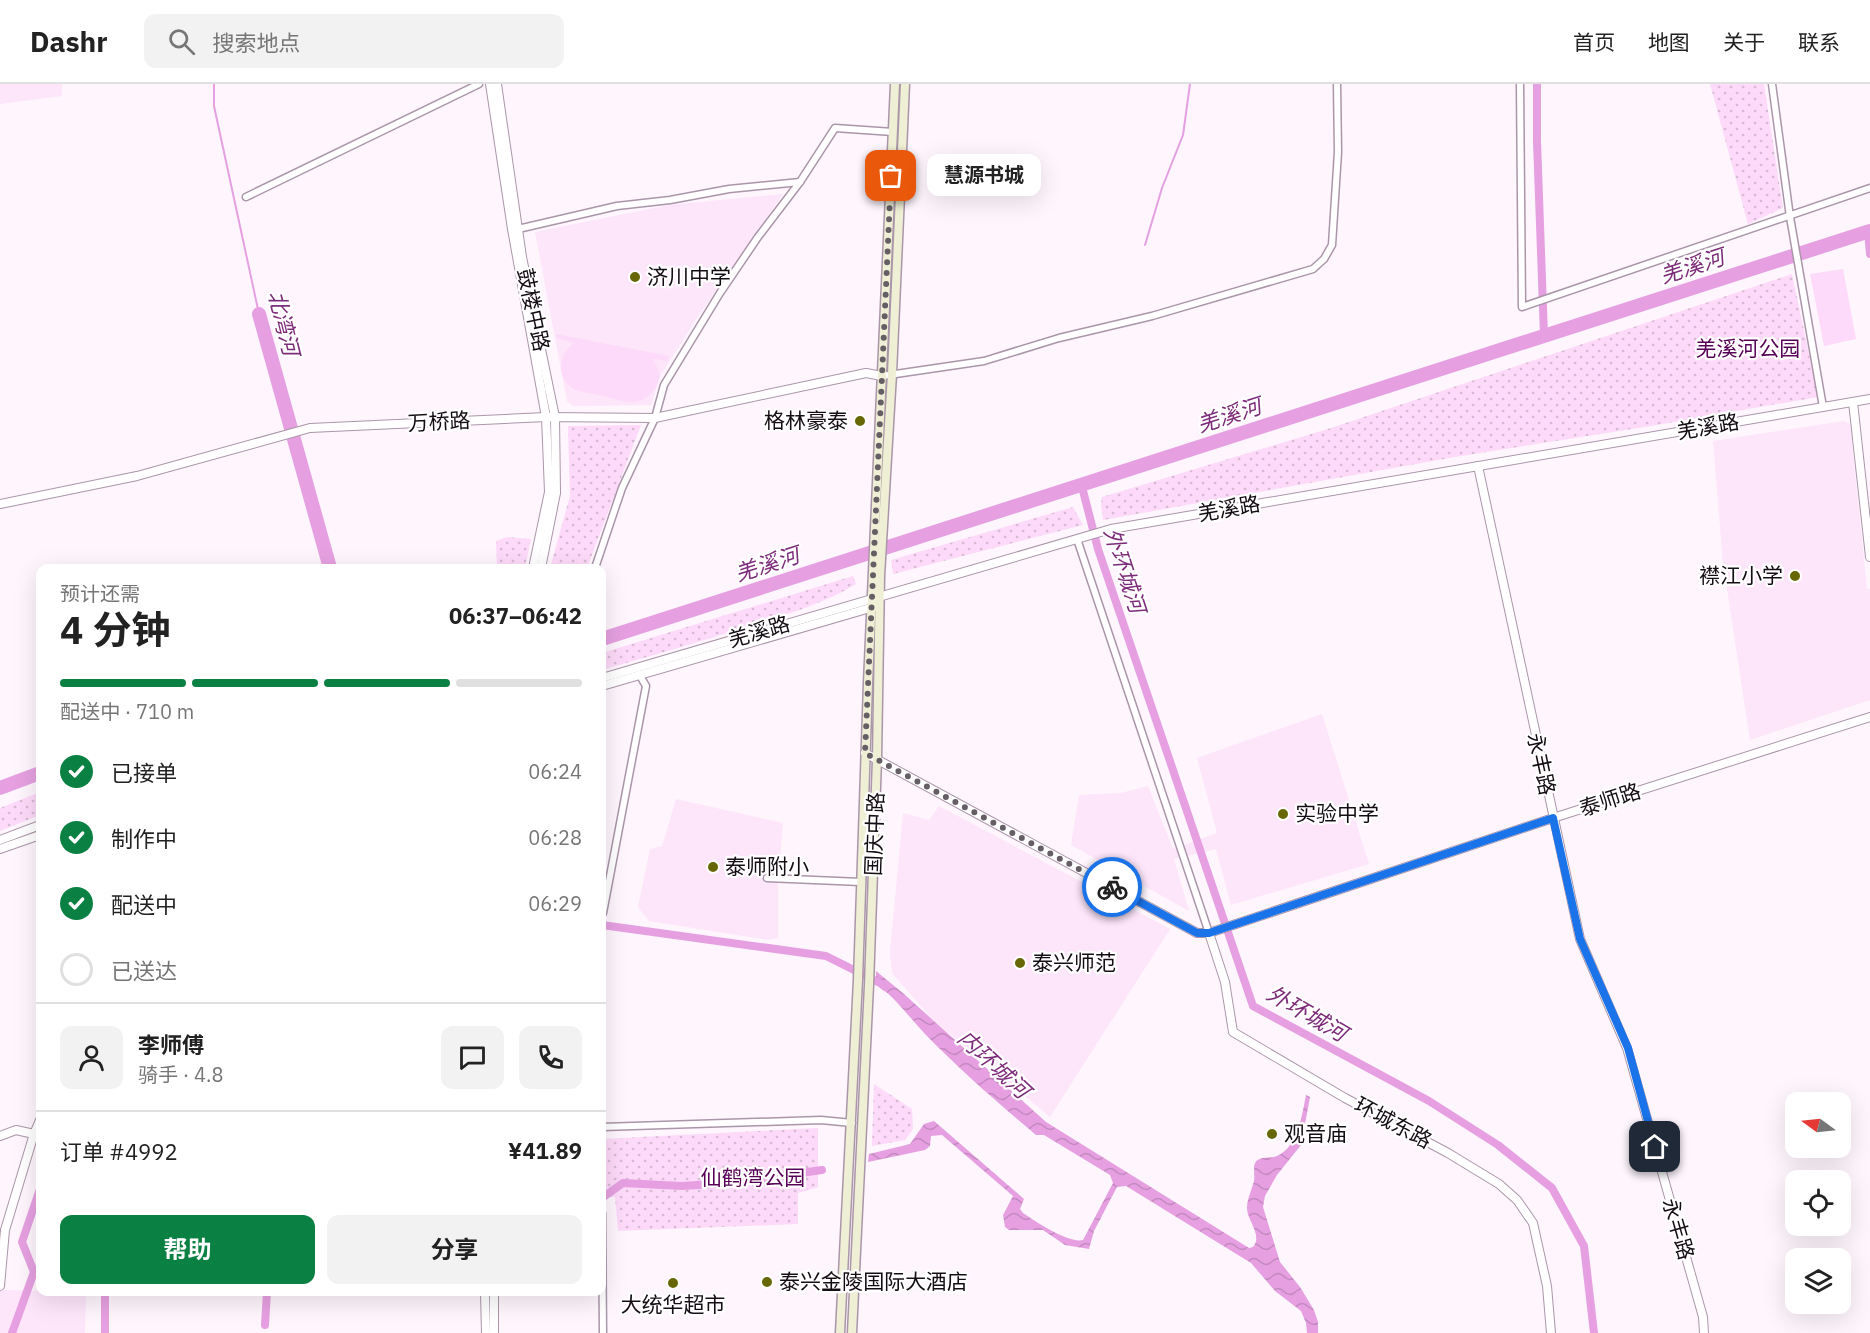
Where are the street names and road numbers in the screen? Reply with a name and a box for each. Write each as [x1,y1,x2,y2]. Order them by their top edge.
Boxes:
street label: 鼓楼中路 [512,266,556,354]
street label: 万桥路 [407,405,471,437]
street label: 羌溪路 [1674,407,1741,445]
street label: 羌溪路 [1195,489,1262,527]
street label: 羌溪路 [725,609,793,653]
street label: 永丰路 [1522,730,1562,798]
street label: 泰师路 [1575,776,1644,822]
street label: 国庆中路 [859,792,889,876]
street label: 环城东路 [1350,1090,1437,1154]
street label: 永丰路 [1657,1195,1701,1263]

